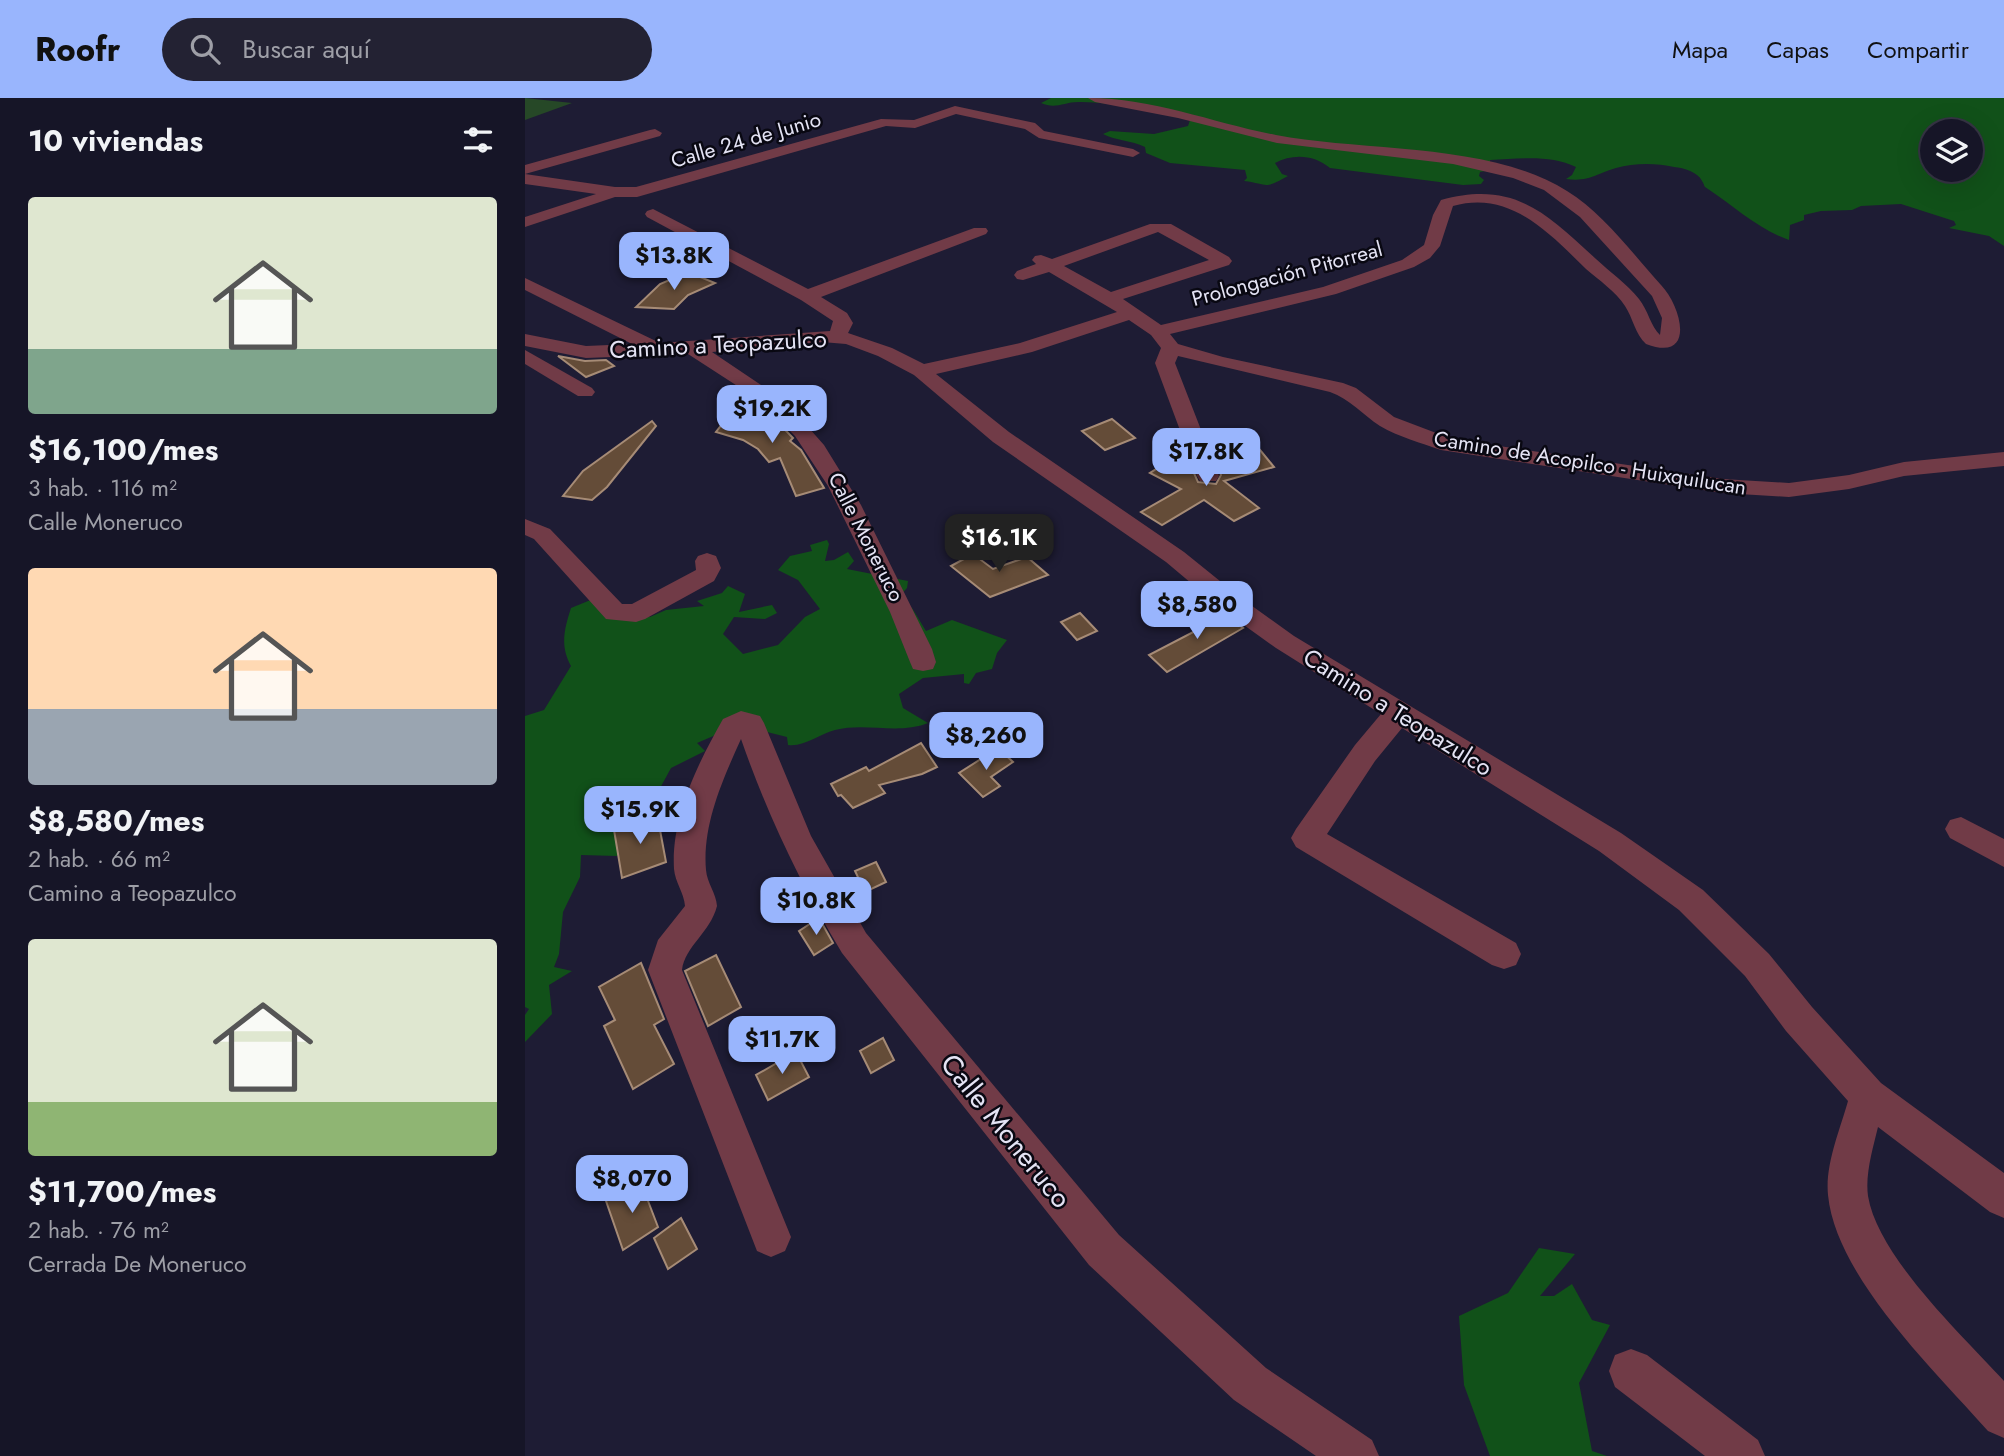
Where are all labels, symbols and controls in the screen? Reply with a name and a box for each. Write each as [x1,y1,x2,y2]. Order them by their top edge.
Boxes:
search box [162,18,652,81]
text: Roofr [35,26,120,73]
icon: search [186,30,224,68]
text: Buscar aquí [242,30,370,68]
text: Mapa [1672,32,1728,67]
text: Capas [1766,32,1829,67]
text: Compartir [1867,32,1969,67]
street label: Calle 24 de Junio [667,104,825,176]
text: 10 viviendas [28,119,203,162]
map controls [1920,119,1983,182]
button: layers [1920,119,1983,182]
icon: filters [459,121,497,159]
pin: $13.8K [617,232,731,292]
street label: Prolongación Pitorreal [1188,234,1386,314]
text: $13.8K [635,238,713,272]
icon: home [200,242,326,368]
street label: Camino a Teopazulco [608,321,828,367]
pin: $19.2K [715,386,829,445]
text: $19.2K [733,391,811,425]
street label: Camino de Acopilco - Huixquilucan [1432,423,1748,503]
text: $16,100/mes [28,428,218,471]
pin: $17.8K [1149,428,1263,488]
text: $17.8K [1168,434,1244,468]
street label: Calle Moneruco [821,467,911,607]
text: 3 hab. · 116 m² [28,471,177,505]
text: Calle Moneruco [28,505,183,539]
pin: $16.1K [942,514,1056,574]
text: $16.1K [961,520,1037,554]
pin: $8,580 [1140,582,1254,641]
text: $8,580 [1157,587,1237,621]
icon: home [200,613,326,739]
street label: Camino a Teopazulco [1296,640,1500,784]
pin: $8,260 [929,712,1043,772]
text: $8,260 [945,718,1027,752]
pin: $15.9K [583,786,697,846]
text: $15.9K [600,792,680,826]
text: $8,580/mes [28,799,204,842]
text: 2 hab. · 66 m² [28,842,170,876]
text: Camino a Teopazulco [28,876,236,910]
pin: $10.8K [759,878,873,937]
text: $10.8K [776,883,856,917]
icon: home [200,984,326,1110]
pin: $11.7K [725,1016,839,1076]
text: $11.7K [744,1022,820,1056]
street label: Calle Moneruco [931,1045,1081,1217]
pin: $8,070 [575,1156,689,1215]
text: $8,070 [592,1161,672,1195]
text: $11,700/mes [28,1170,216,1213]
text: 2 hab. · 76 m² [28,1213,169,1247]
text: Cerrada De Moneruco [28,1247,247,1281]

